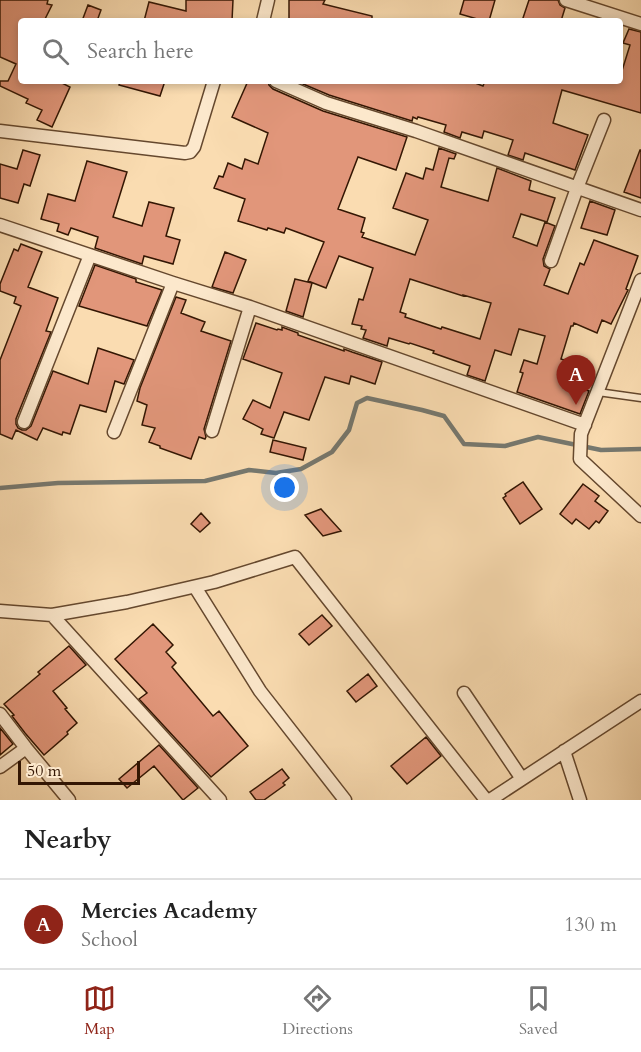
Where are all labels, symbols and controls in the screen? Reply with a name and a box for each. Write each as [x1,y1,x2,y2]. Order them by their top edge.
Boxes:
search box [18,18,623,84]
icon: search [39,35,72,68]
text: Search here [87,36,194,66]
pin: A [556,356,596,405]
your location [270,473,299,502]
scale bar [18,758,140,786]
text: 50 m [27,760,61,782]
text: Nearby [24,822,112,857]
text: Mercies Academy [81,896,258,926]
text: A [36,911,51,938]
text: 130 m [564,911,617,938]
text: School [81,926,138,953]
tab: Map [83,982,116,1040]
tab: Directions [282,982,353,1040]
tab: Saved [519,982,558,1040]

